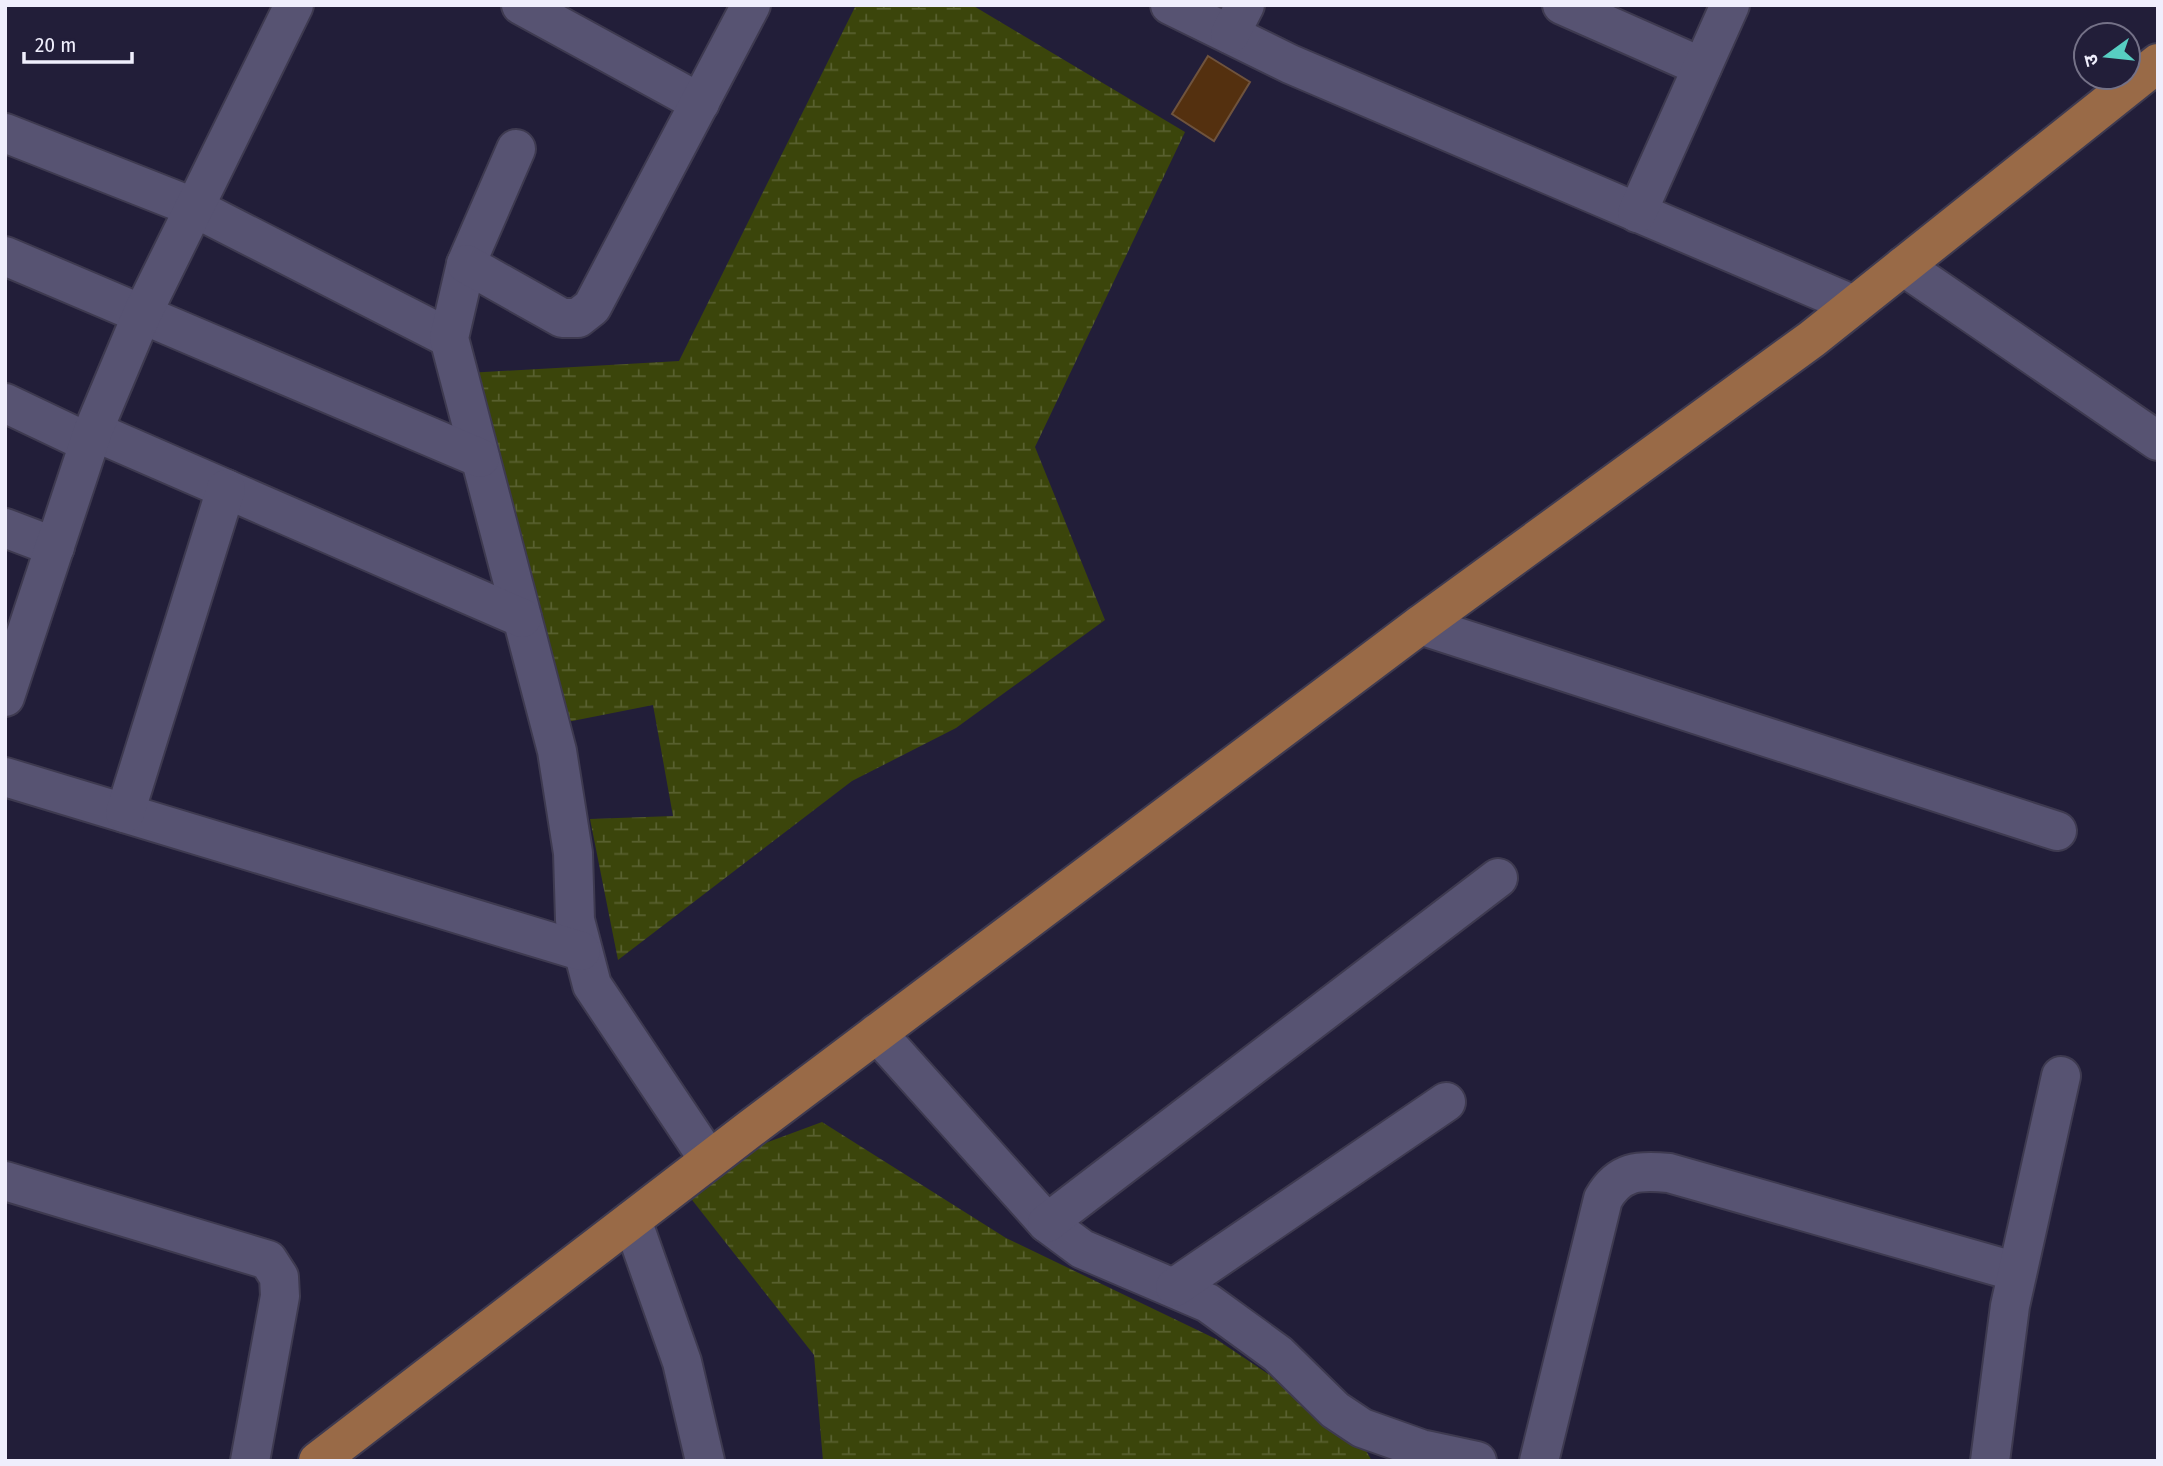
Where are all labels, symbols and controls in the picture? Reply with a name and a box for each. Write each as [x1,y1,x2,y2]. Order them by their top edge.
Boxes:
scale bar [24,21,133,65]
north arrow [2072,21,2142,91]
text: 20 m [35,32,76,58]
text: उ [2078,51,2104,69]

